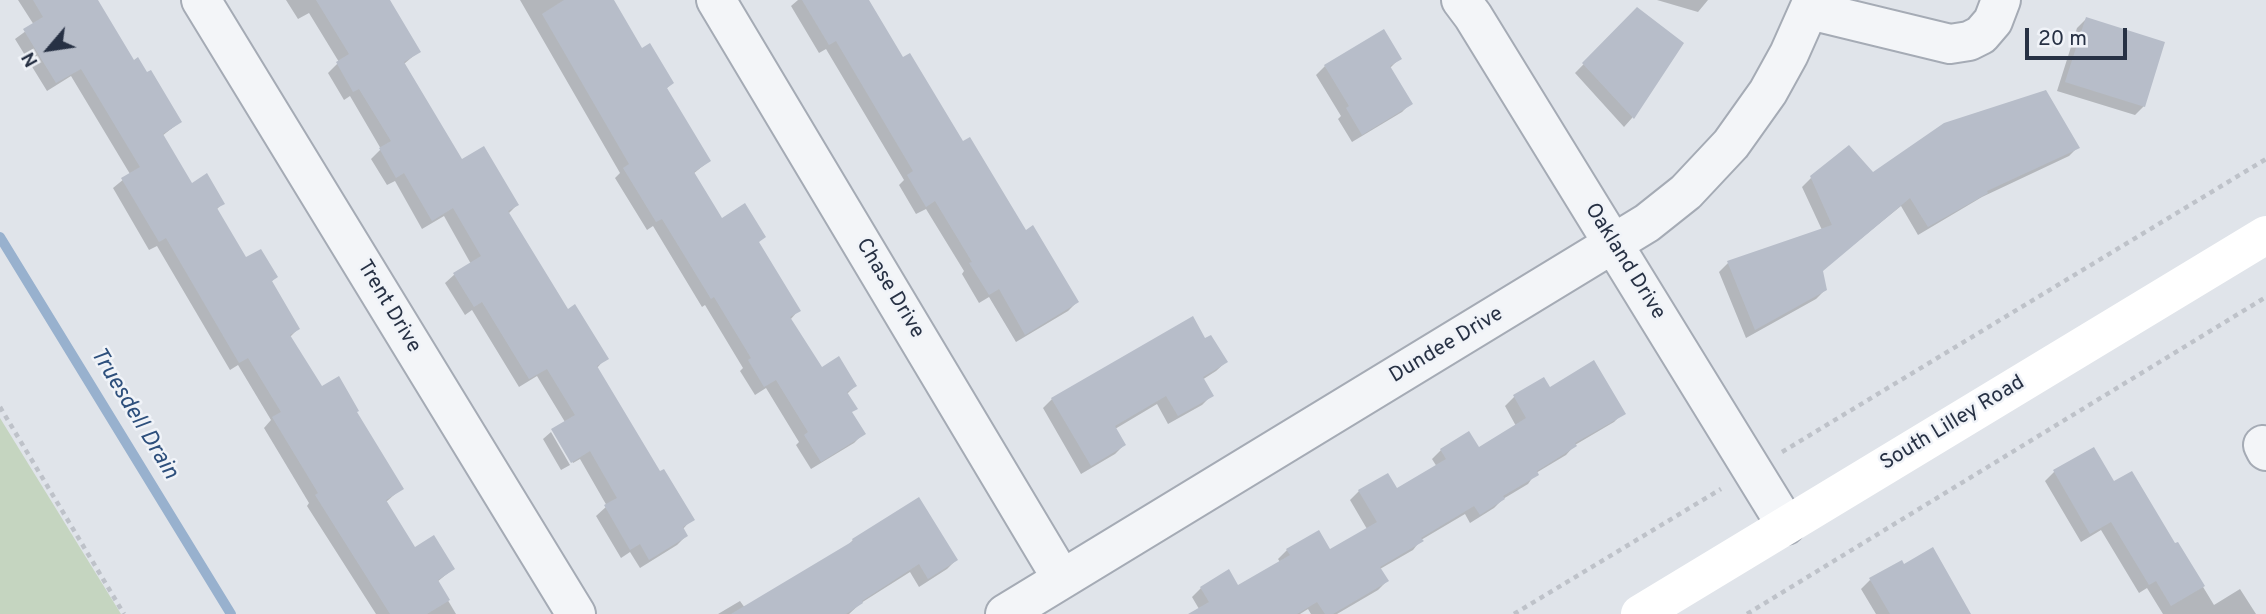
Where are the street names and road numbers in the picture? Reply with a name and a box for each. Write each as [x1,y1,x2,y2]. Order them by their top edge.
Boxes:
street label: Oakland Drive [1578,199,1670,325]
street label: Chase Drive [849,234,929,344]
street label: Trent Drive [350,256,426,358]
street label: Dundee Drive [1386,302,1508,390]
street label: South Lilley Road [1876,371,2030,477]

